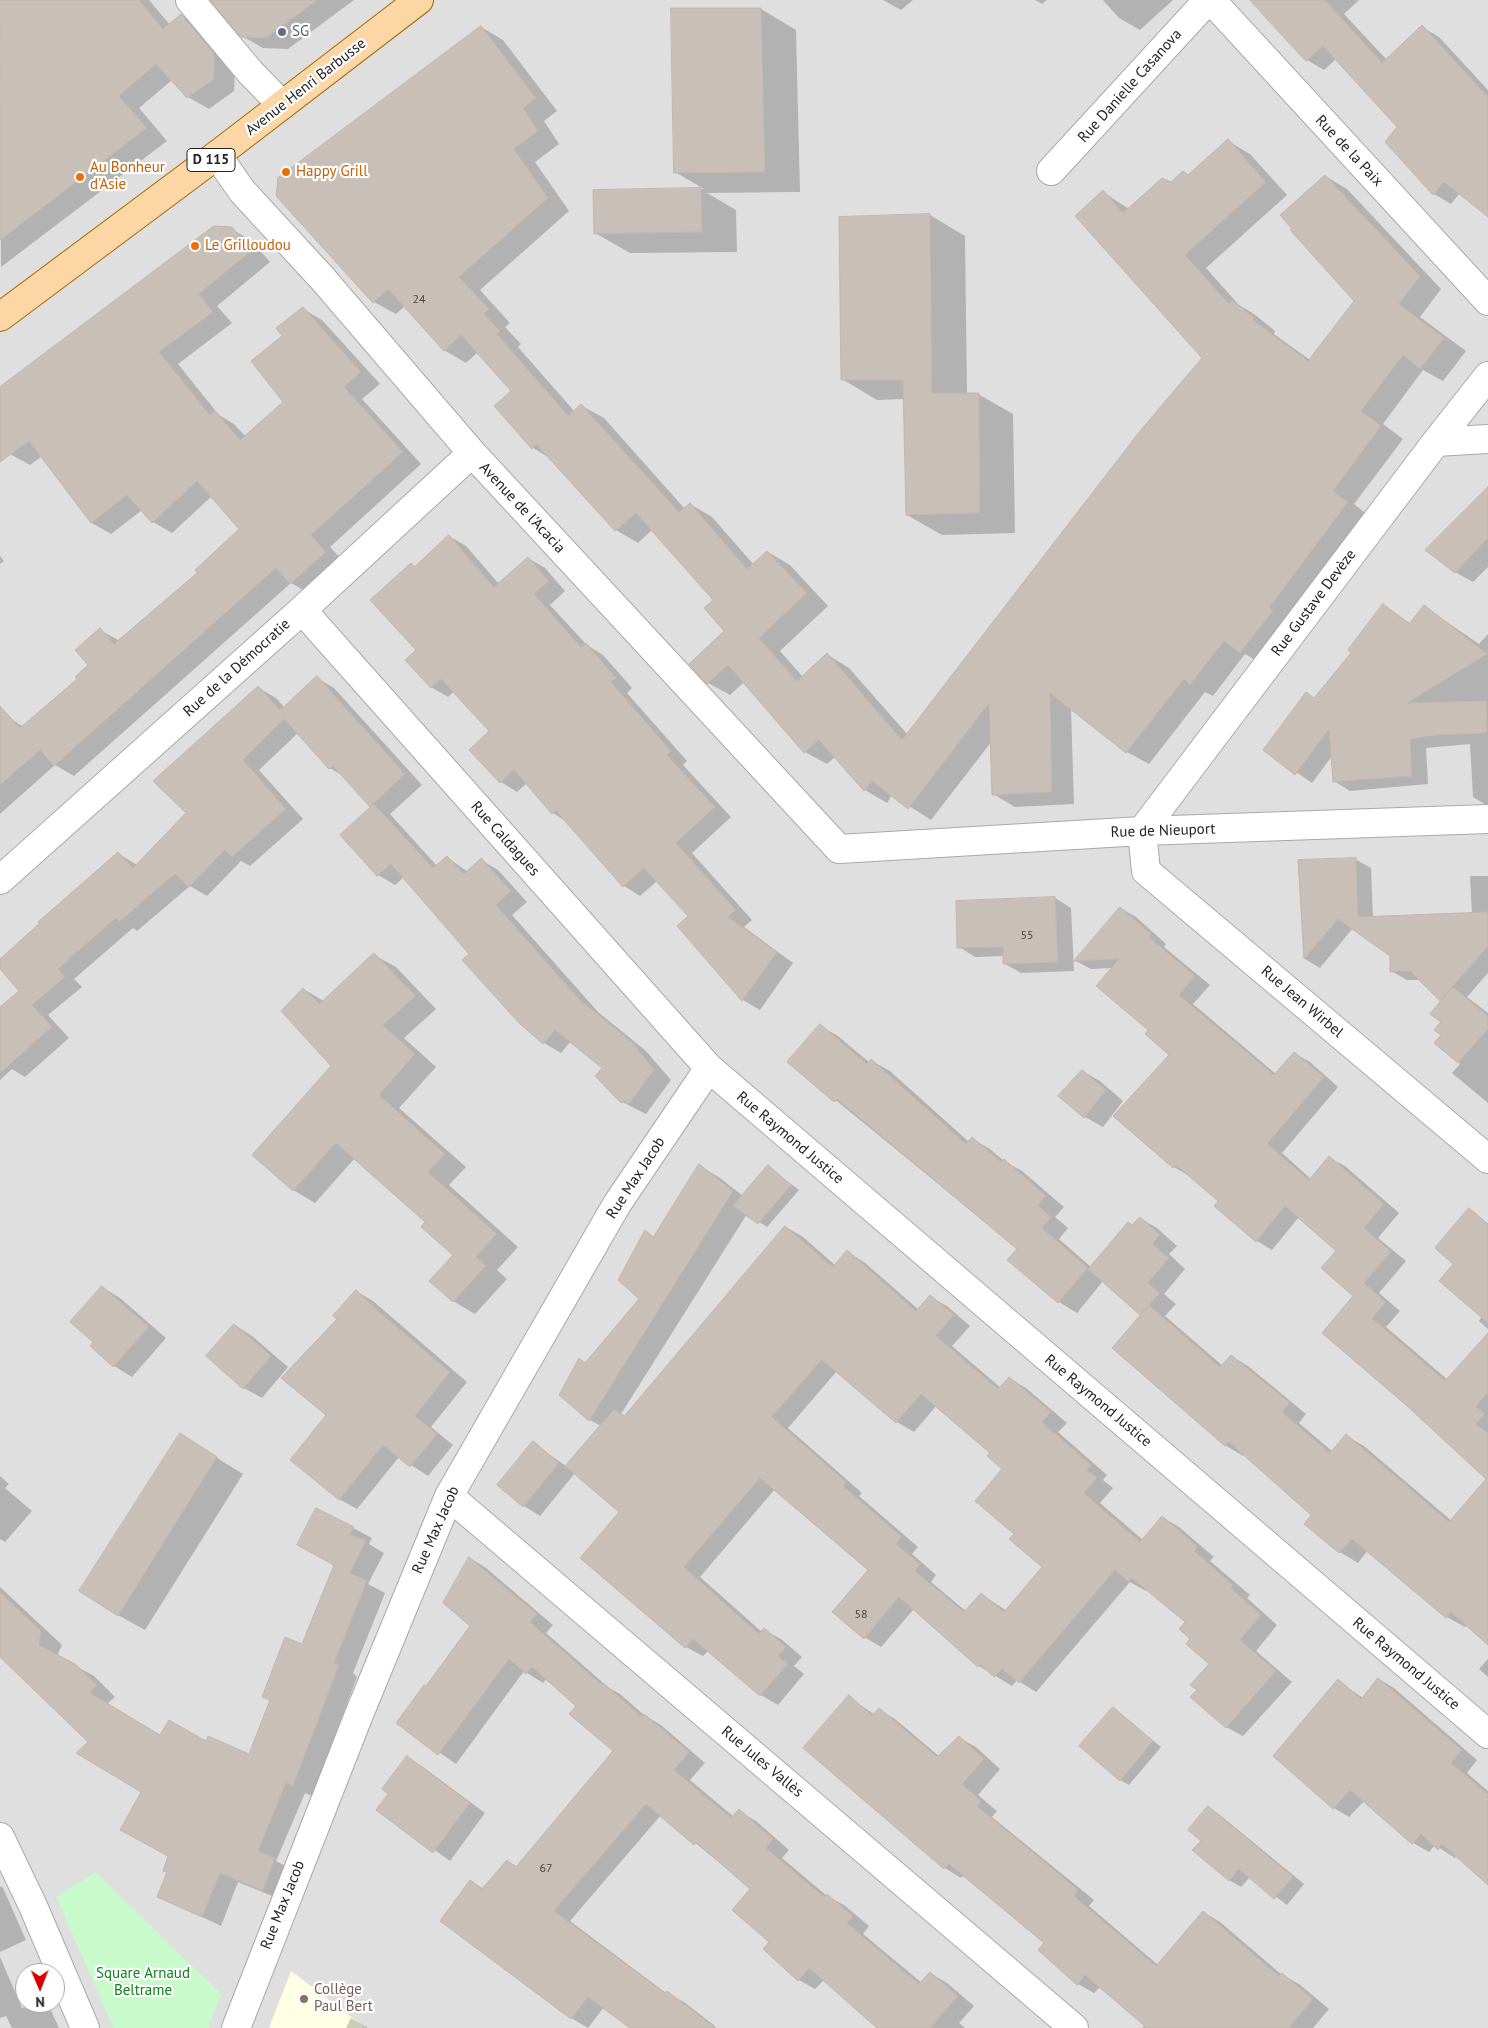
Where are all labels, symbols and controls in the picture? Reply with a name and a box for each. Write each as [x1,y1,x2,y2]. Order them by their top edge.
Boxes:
place label: SG [292,23,309,41]
marker: SG [276,26,288,38]
street label: Rue Danielle Casanova [1074,26,1186,146]
street label: Avenue Henri Barbusse [242,34,370,140]
street label: Rue de la Paix [1311,112,1387,190]
road number: D 115 [187,148,235,172]
place label: Au Bonheur d'Asie [90,159,165,194]
place label: Happy Grill [296,163,368,181]
marker: Happy Grill [280,166,292,178]
marker: Au Bonheur d'Asie [74,171,86,183]
place label: Le Grilloudou [205,237,291,255]
marker: Le Grilloudou [189,240,201,252]
house number: 24 [412,293,426,307]
street label: Avenue de l'Acacia [475,459,569,557]
street label: Rue Gustave Devèze [1268,546,1360,660]
street label: Rue de la Démocratie [180,615,294,721]
street label: Rue Caldagues [467,798,543,880]
street label: Rue de Nieuport [1110,820,1216,842]
house number: 55 [1020,929,1034,943]
street label: Rue Jean Wirbel [1257,962,1347,1042]
street label: Rue Raymond Justice [733,1088,847,1188]
street label: Rue Max Jacob [603,1134,669,1222]
street label: Rue Raymond Justice [1041,1351,1155,1451]
street label: Rue Max Jacob [409,1483,463,1577]
house number: 58 [854,1608,868,1622]
street label: Rue Raymond Justice [1349,1614,1463,1714]
street label: Rue Jules Vallès [717,1723,807,1801]
street label: Rue Max Jacob [257,1858,309,1952]
house number: 67 [539,1862,553,1876]
north arrow [15,1963,65,2013]
park label: Square Arnaud Beltrame [96,1965,190,2000]
place label: Collège Paul Bert [314,1981,373,2016]
text: N [35,1993,45,2011]
marker: Collège Paul Bert [298,1993,310,2005]

